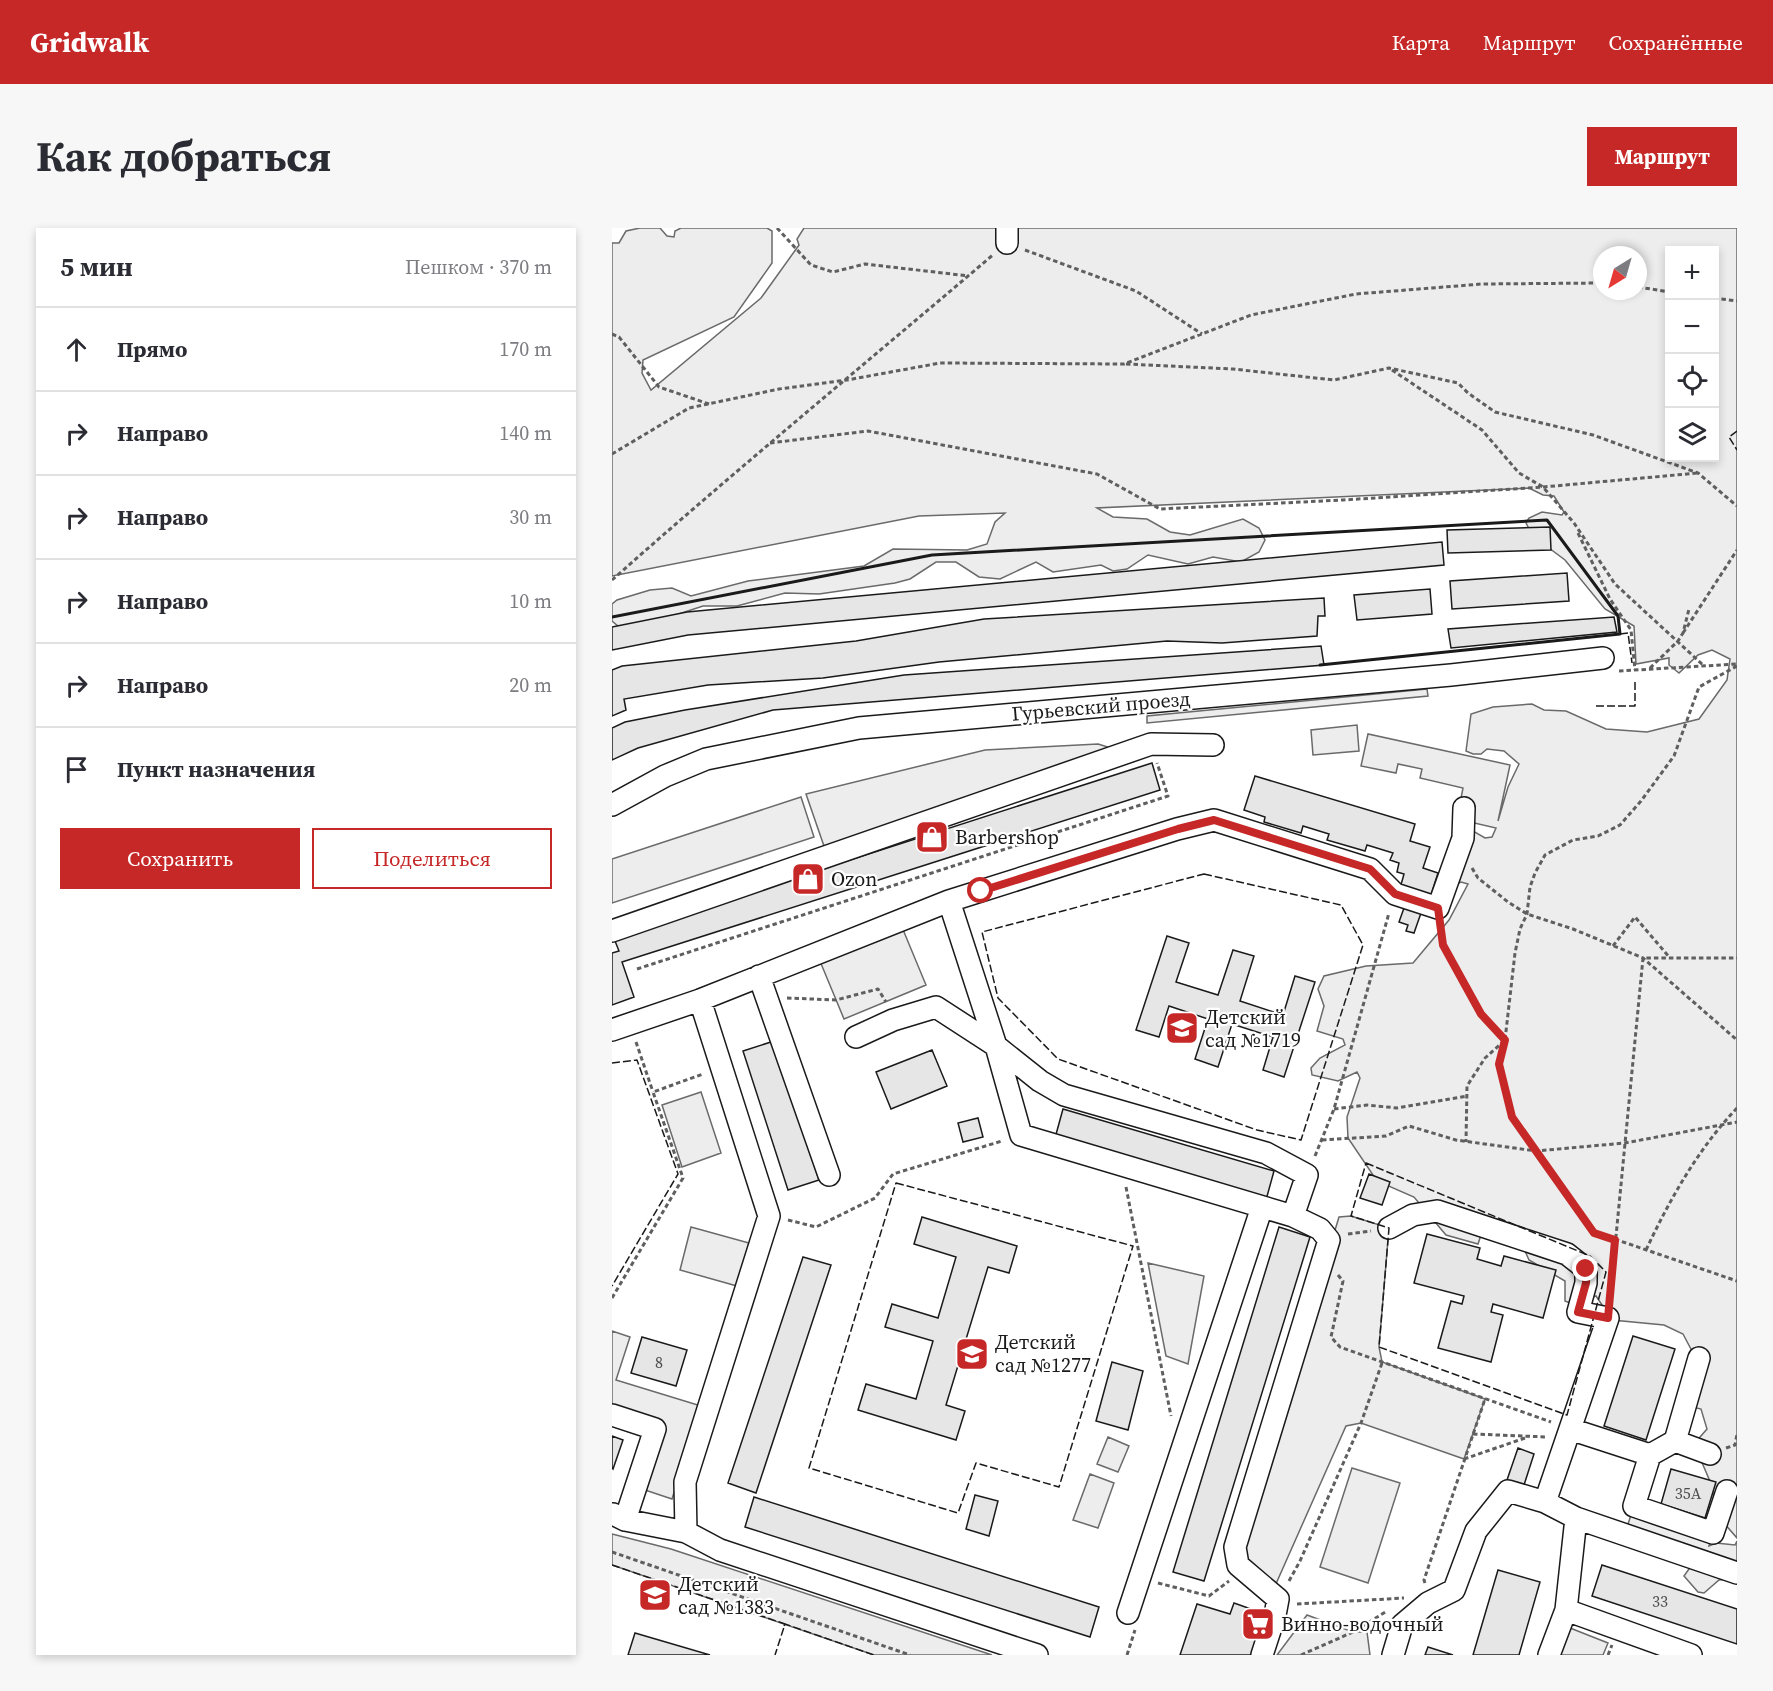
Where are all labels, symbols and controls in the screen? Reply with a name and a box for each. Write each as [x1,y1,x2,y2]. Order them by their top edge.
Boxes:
text: Gridwalk [30,23,149,61]
text: Карта [1392,28,1450,57]
text: Маршрут [1483,28,1576,57]
text: Сохранённые [1609,28,1743,57]
text: Как добраться [36,127,331,185]
button: Маршрут [1587,127,1737,186]
north arrow [1593,246,1647,300]
map controls [1665,246,1719,462]
button: + [1665,246,1719,300]
text: 5 мин [60,249,133,285]
text: Пешком · 370 m [405,253,552,281]
button: − [1665,300,1719,354]
icon: ahead [60,333,93,366]
text: Прямо [117,334,187,364]
text: 170 m [499,335,552,363]
button: locate [1665,354,1719,408]
button: layers [1665,408,1719,462]
icon: right [60,417,93,450]
text: Направо [117,418,208,448]
text: 140 m [499,419,552,447]
icon: right [60,501,93,534]
text: Направо [117,502,208,532]
text: 30 m [509,503,552,531]
icon: right [60,585,93,618]
text: Направо [117,586,208,616]
text: 10 m [509,587,552,615]
icon: right [60,669,93,702]
text: Направо [117,670,208,700]
text: 20 m [509,671,552,699]
street label: Гурьевский проезд [1010,684,1192,728]
icon: arrive [60,753,93,786]
text: Пункт назначения [117,754,315,784]
shop icon: Barbershop [914,819,950,855]
place label: Barbershop [955,823,1059,851]
button: Сохранить [60,828,300,889]
button: Поделиться [312,828,552,889]
shop icon: Ozon [790,861,826,897]
place label: Ozon [831,865,877,893]
route start [967,877,993,903]
place label: Детский сад №1719 [1205,1003,1301,1054]
school or university icon: Детский сад №1719 [1164,1010,1200,1046]
route end [1572,1255,1598,1281]
place label: Детский сад №1277 [995,1328,1091,1379]
school or university icon: Детский сад №1277 [954,1336,990,1372]
house number: 8 [655,1351,663,1373]
house number: 35А [1675,1482,1702,1504]
place label: Детский сад №1383 [678,1570,774,1621]
school or university icon: Детский сад №1383 [637,1577,673,1613]
house number: 33 [1652,1590,1668,1612]
supermarket icon: Винно-водочный [1240,1606,1276,1642]
place label: Винно-водочный [1281,1610,1444,1638]

